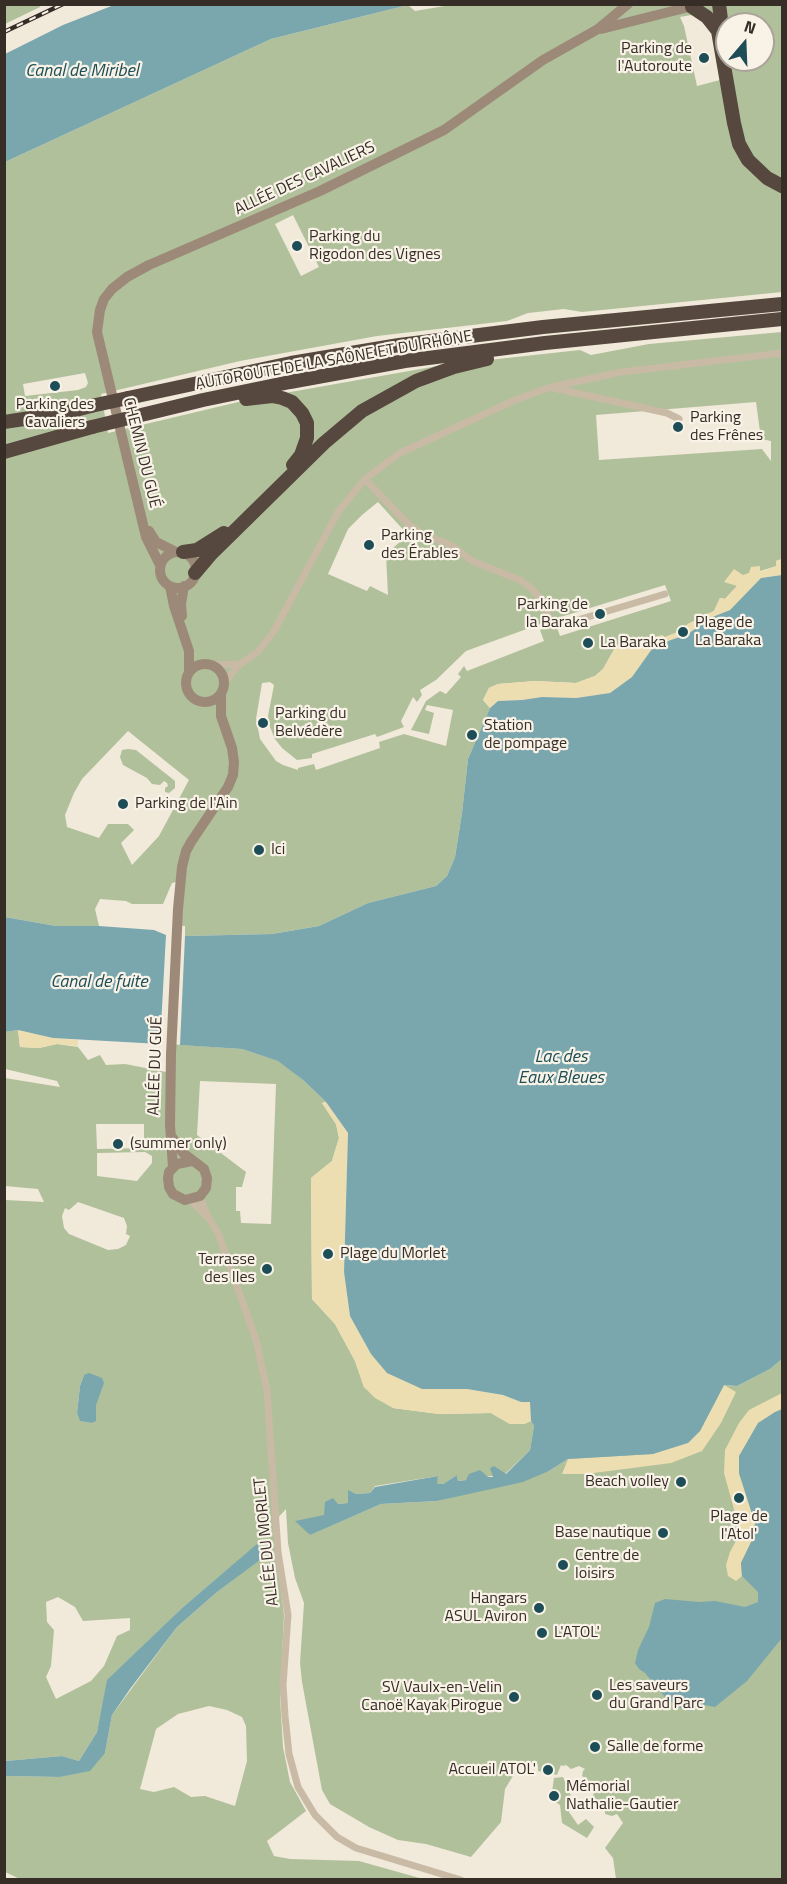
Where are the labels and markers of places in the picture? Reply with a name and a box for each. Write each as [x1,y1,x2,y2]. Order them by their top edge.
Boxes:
place label: Parking de l'Autoroute [618,39,692,77]
marker: Parking de l'Autoroute [697,51,711,65]
place label: Parking du Rigodon des Vignes [309,227,441,265]
marker: Parking du Rigodon des Vignes [290,239,304,253]
marker: Parking des Cavaliers [48,379,62,393]
place label: Parking des Cavaliers [16,395,94,433]
place label: Parking des Frênes [690,408,763,446]
marker: Parking des Frênes [671,420,685,434]
place label: Parking des Érables [381,526,459,564]
marker: Parking des Érables [362,538,376,552]
place label: Parking de la Baraka [517,595,588,633]
marker: Parking de la Baraka [593,607,607,621]
place label: Plage de La Baraka [695,613,761,651]
marker: Plage de La Baraka [676,625,690,639]
place label: La Baraka [600,633,666,653]
marker: La Baraka [581,636,595,650]
place label: Parking du Belvédère [275,704,346,742]
marker: Parking du Belvédère [256,716,270,730]
place label: Station de pompage [484,716,567,754]
marker: Station de pompage [465,728,479,742]
place label: Parking de l'Ain [135,794,237,814]
marker: Parking de l'Ain [116,797,130,811]
place label: Ici [271,840,285,860]
marker: Ici [252,843,266,857]
place label: (summer only) [130,1134,227,1154]
marker: (summer only) [111,1137,125,1151]
place label: Plage du Morlet [340,1244,446,1264]
marker: Plage du Morlet [321,1247,335,1261]
place label: Terrasse des Iles [198,1250,255,1288]
marker: Terrasse des Iles [260,1262,274,1276]
place label: Beach volley [585,1472,669,1492]
marker: Beach volley [674,1475,688,1489]
marker: Plage de l'Atol' [732,1491,746,1505]
place label: Plage de l'Atol' [710,1507,768,1545]
place label: Base nautique [555,1523,651,1543]
marker: Base nautique [656,1526,670,1540]
place label: Centre de loisirs [575,1546,639,1584]
marker: Centre de loisirs [556,1558,570,1572]
place label: Hangars ASUL Aviron [445,1589,527,1627]
marker: Hangars ASUL Aviron [532,1601,546,1615]
place label: L'ATOL' [554,1623,600,1643]
marker: L'ATOL' [535,1626,549,1640]
place label: Les saveurs du Grand Parc [609,1676,703,1714]
place label: SV Vaulx-en-Velin Canoë Kayak Pirogue [361,1678,502,1716]
marker: Les saveurs du Grand Parc [590,1688,604,1702]
marker: SV Vaulx-en-Velin Canoë Kayak Pirogue [507,1690,521,1704]
place label: Salle de forme [607,1737,703,1757]
marker: Salle de forme [588,1740,602,1754]
place label: Accueil ATOL' [448,1760,536,1780]
marker: Accueil ATOL' [541,1763,555,1777]
place label: Mémorial Nathalie-Gautier [566,1777,678,1815]
marker: Mémorial Nathalie-Gautier [547,1789,561,1803]

